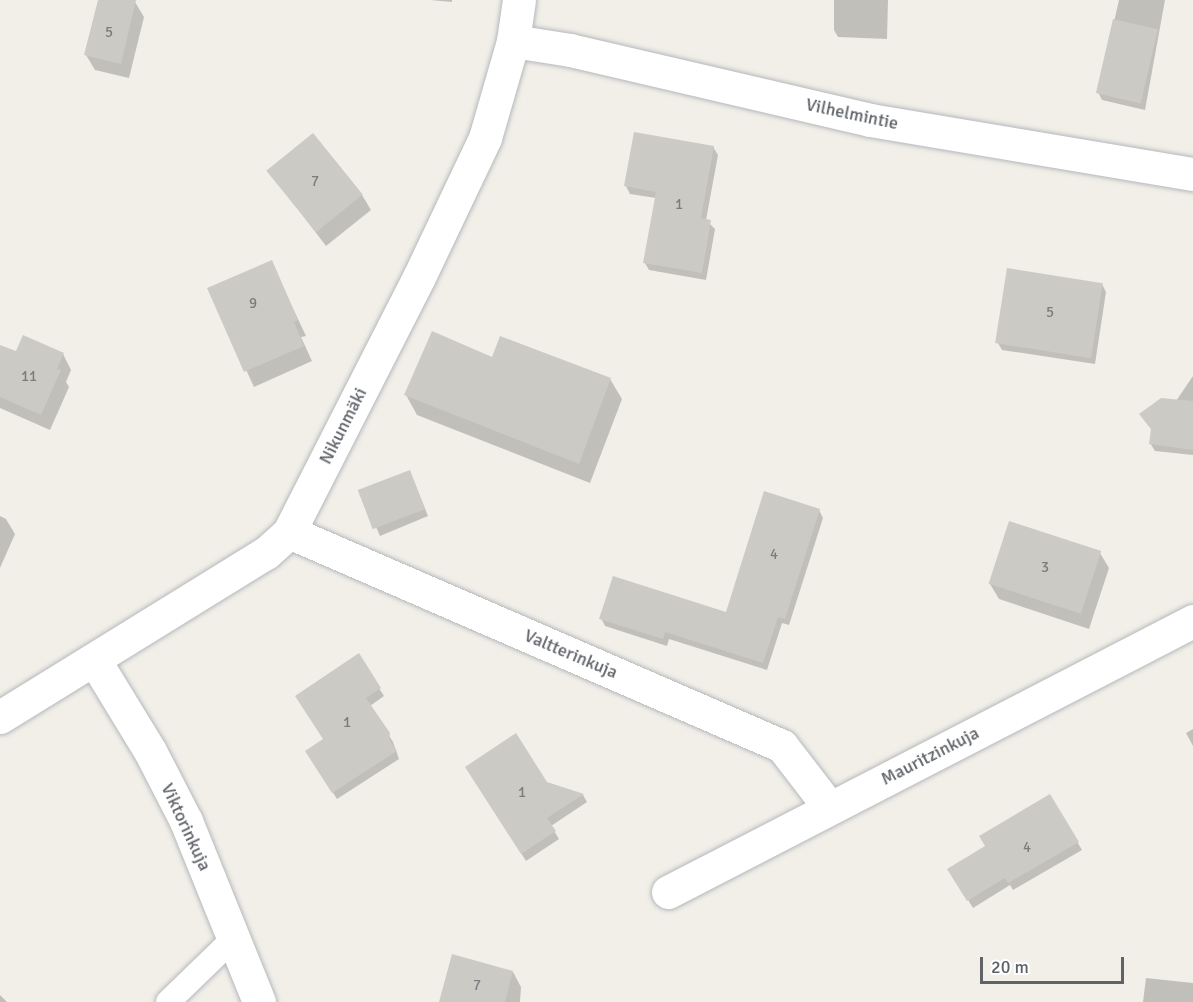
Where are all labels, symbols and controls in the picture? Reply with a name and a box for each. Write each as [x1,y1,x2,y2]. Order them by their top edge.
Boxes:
house number: 5 [105,24,113,42]
street label: Vilhelmintie [804,94,900,134]
house number: 7 [311,173,319,191]
house number: 1 [675,196,683,214]
house number: 9 [249,295,257,313]
house number: 5 [1046,304,1054,322]
house number: 11 [21,368,37,386]
street label: Nikunmäki [315,384,371,468]
house number: 4 [770,546,778,564]
house number: 3 [1041,559,1049,577]
street label: Valtterinkuja [521,625,621,683]
house number: 1 [343,714,351,732]
street label: Mauritzinkuja [877,722,983,790]
street label: Viktorinkuja [156,780,216,874]
house number: 1 [518,784,526,802]
house number: 4 [1023,839,1031,857]
scale bar [983,945,1127,983]
text: 20 m [991,956,1029,978]
house number: 7 [473,977,481,995]

